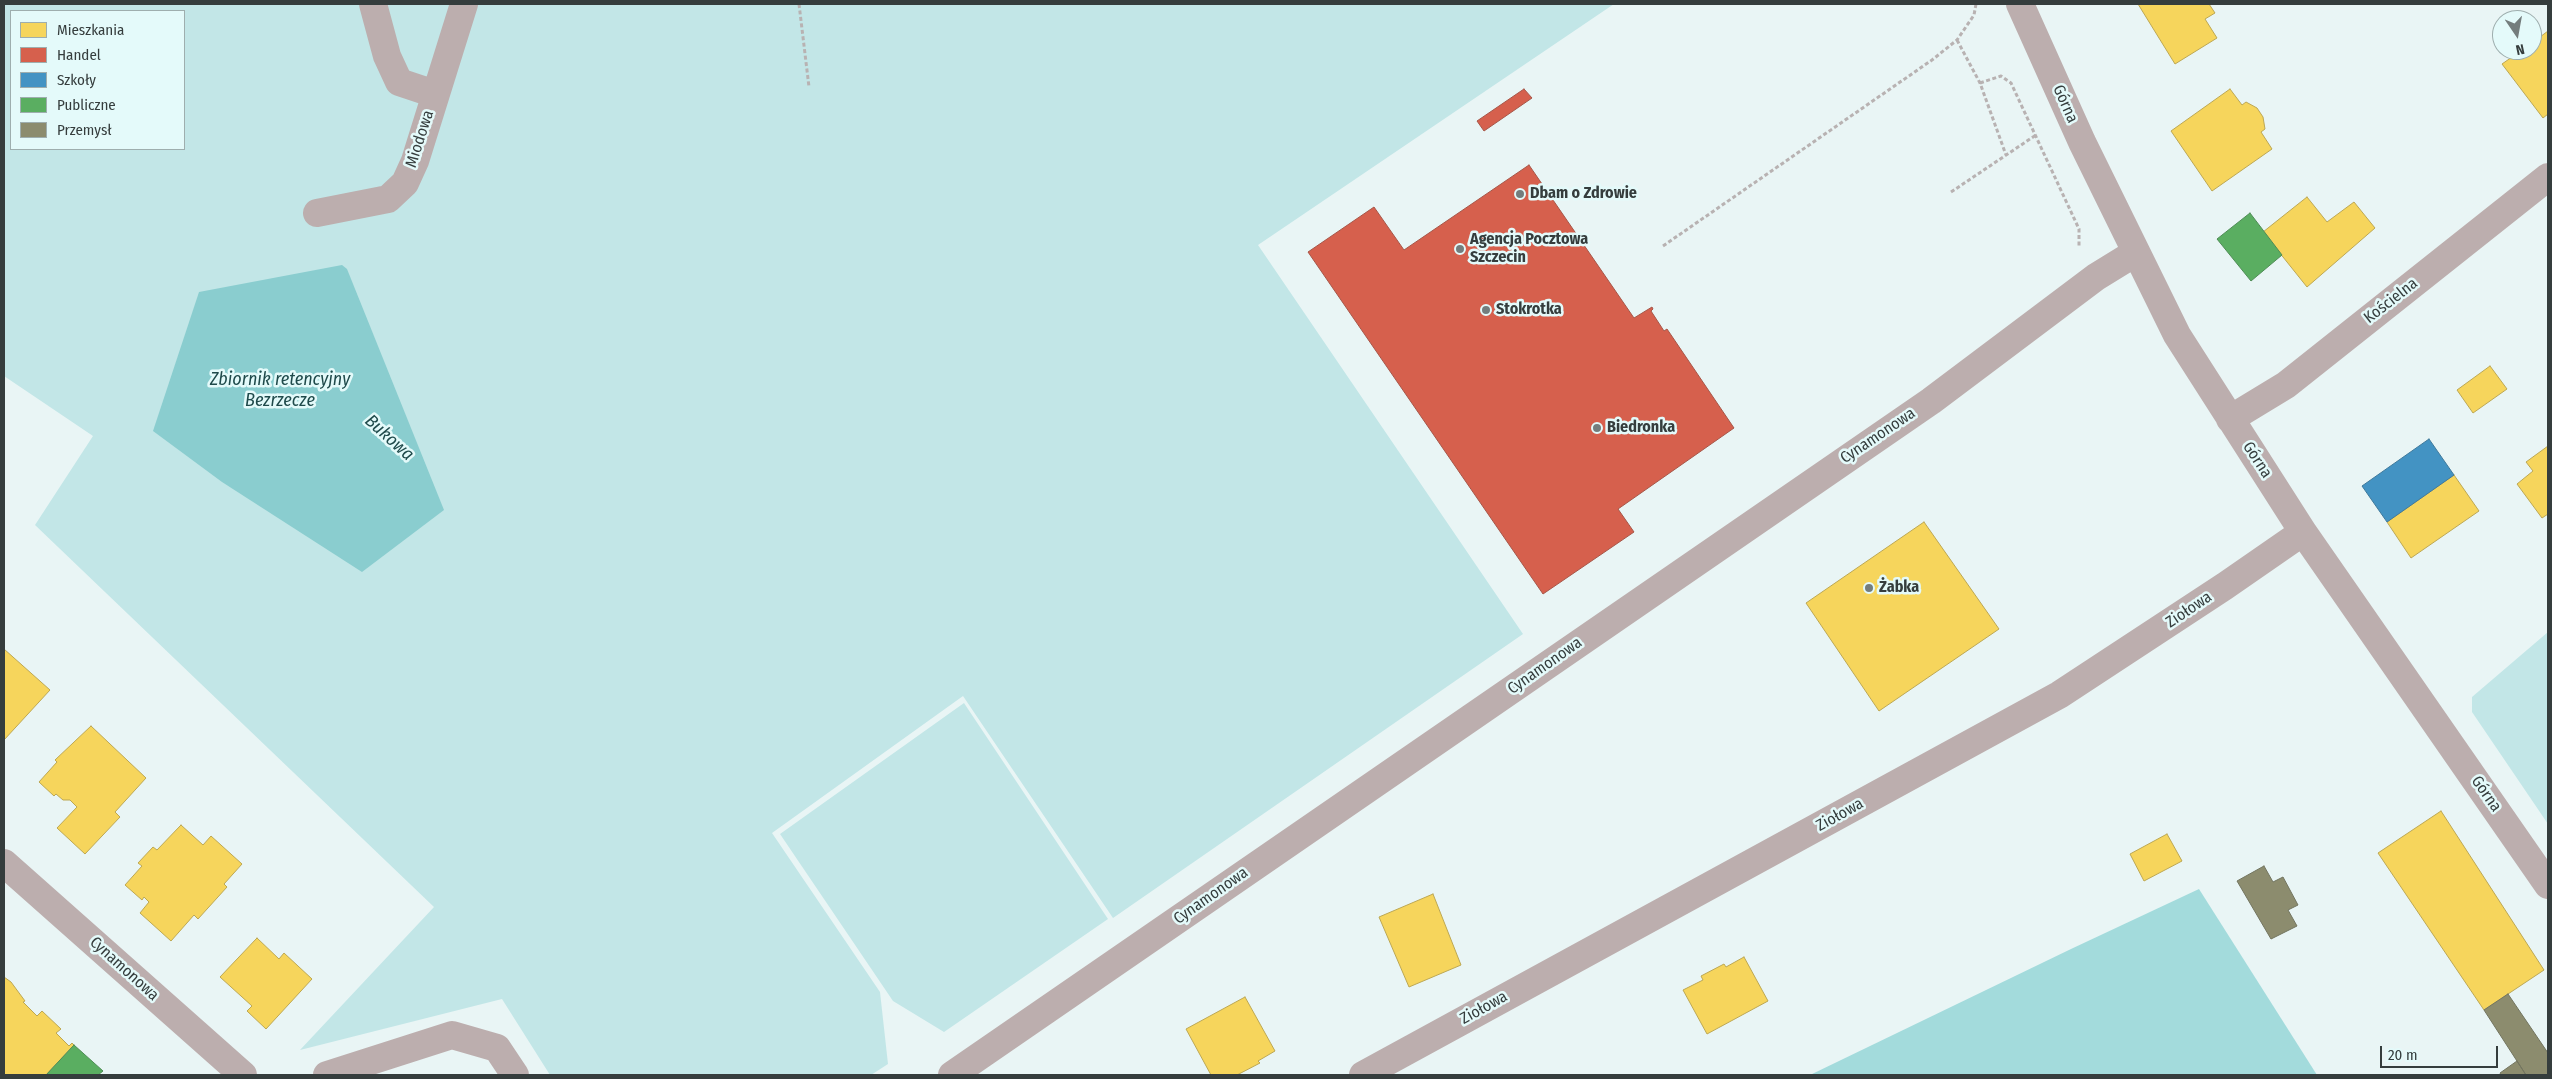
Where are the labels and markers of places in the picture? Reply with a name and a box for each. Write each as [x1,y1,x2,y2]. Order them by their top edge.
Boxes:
place label: Dbam o Zdrowie [1530,184,1637,204]
marker: Dbam o Zdrowie [1514,188,1526,200]
place label: Agencja Pocztowa Szczecin [1470,230,1588,268]
marker: Agencja Pocztowa Szczecin [1454,243,1466,255]
place label: Stokrotka [1496,300,1562,320]
marker: Stokrotka [1480,304,1492,316]
place label: Biedronka [1607,418,1675,438]
marker: Biedronka [1591,422,1603,434]
place label: Żabka [1879,578,1919,598]
marker: Żabka [1863,582,1875,594]

